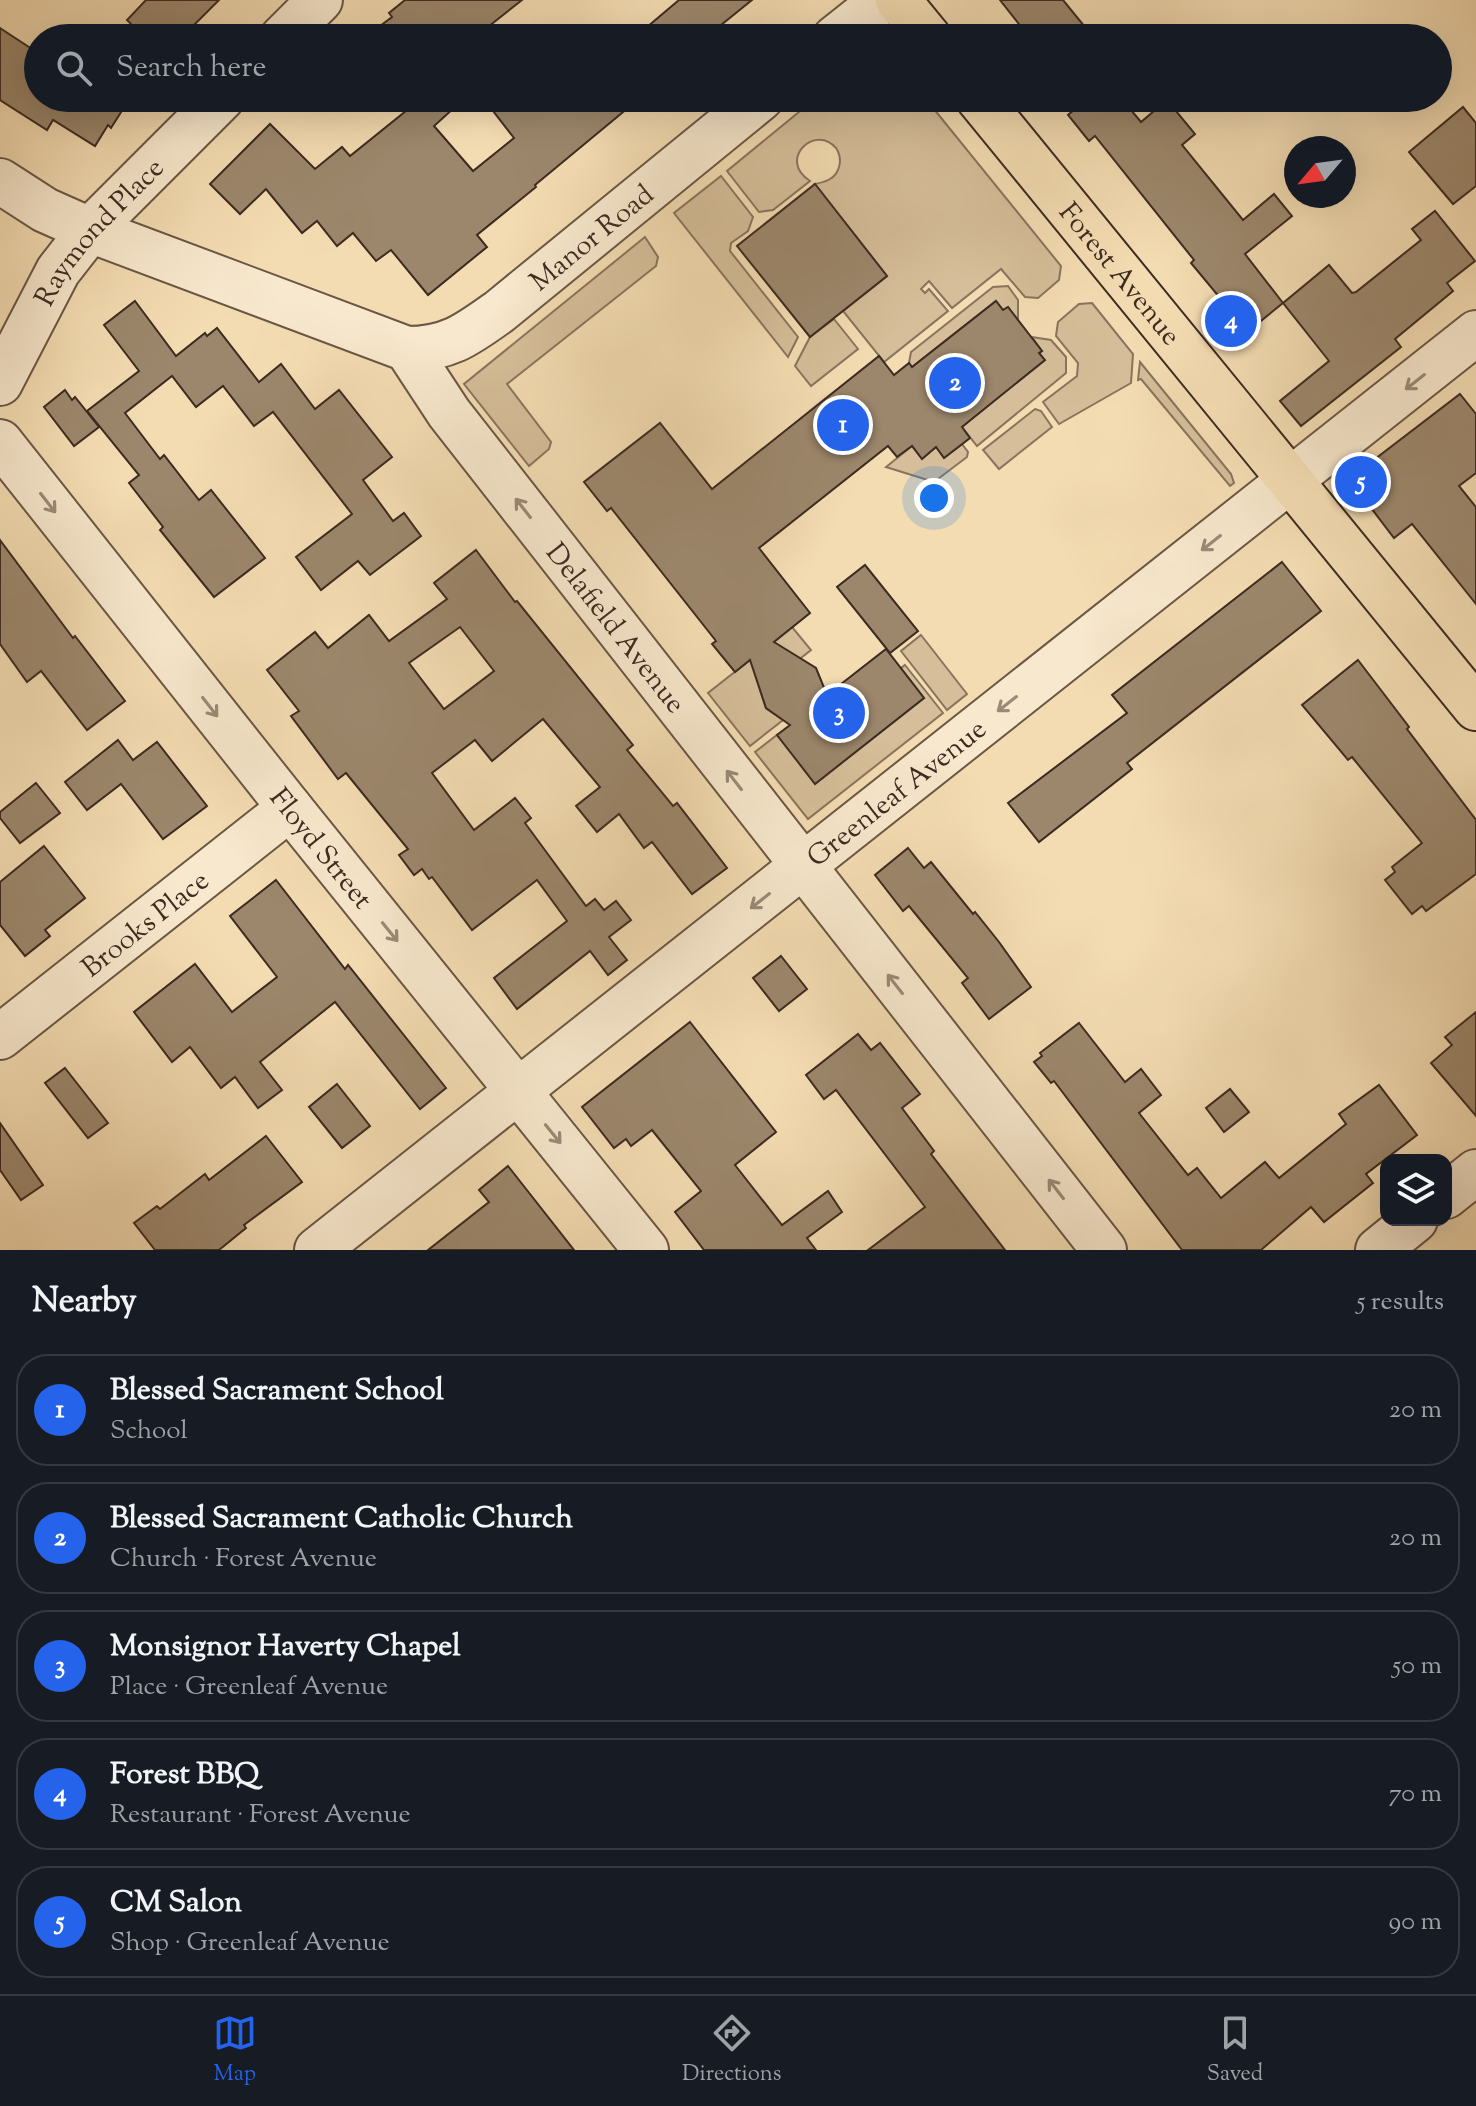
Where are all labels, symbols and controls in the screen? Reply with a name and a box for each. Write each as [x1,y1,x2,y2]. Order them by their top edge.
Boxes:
search box [24,24,1452,112]
icon: search [52,46,96,90]
text: Search here [116,47,266,90]
north arrow [1284,136,1356,208]
street label: Raymond Place [26,150,174,314]
street label: Manor Road [522,176,664,302]
street label: Forest Avenue [1048,195,1189,355]
pin: 4 [1205,291,1257,351]
pin: 2 [929,353,981,413]
one-way arrow [1405,373,1426,390]
pin: 1 [817,395,869,455]
pin: 5 [1335,452,1387,512]
your location [914,478,954,518]
one-way arrow [40,492,57,513]
one-way arrow [515,498,532,519]
one-way arrow [1201,534,1222,552]
street label: Delafield Avenue [535,535,694,723]
pin: 3 [813,683,865,743]
one-way arrow [201,696,218,717]
one-way arrow [997,696,1018,713]
street label: Greenleaf Avenue [799,711,996,878]
one-way arrow [726,770,743,791]
street label: Floyd Street [259,781,381,919]
street label: Brooks Place [74,862,219,988]
one-way arrow [750,892,771,909]
one-way arrow [381,921,399,942]
one-way arrow [886,974,903,995]
one-way arrow [544,1123,562,1144]
map controls [1380,1154,1452,1226]
button: layers [1380,1154,1452,1226]
one-way arrow [1047,1179,1064,1200]
text: Nearby [32,1278,137,1327]
text: 5 results [1356,1284,1444,1321]
text: Blessed Sacrament School [110,1370,444,1413]
text: 1 [56,1392,64,1429]
text: 20 m [1389,1392,1442,1429]
text: School [110,1413,188,1450]
text: Blessed Sacrament Catholic Church [110,1498,573,1541]
text: 2 [54,1520,66,1557]
text: 20 m [1389,1520,1442,1557]
text: Church · Forest Avenue [110,1541,377,1578]
text: Monsignor Haverty Chapel [110,1626,461,1669]
text: 3 [55,1648,65,1685]
text: 50 m [1392,1648,1442,1685]
text: Place · Greenleaf Avenue [110,1669,388,1706]
text: Forest BBQ [110,1754,259,1797]
text: 4 [53,1776,67,1813]
text: 70 m [1389,1776,1442,1813]
text: Restaurant · Forest Avenue [110,1797,411,1834]
text: CM Salon [110,1882,242,1925]
text: 5 [56,1904,64,1941]
text: 90 m [1389,1904,1442,1941]
text: Shop · Greenleaf Avenue [110,1925,390,1962]
tab: Map [213,2011,257,2091]
tab: Directions [682,2011,781,2091]
tab: Saved [1207,2011,1263,2091]

